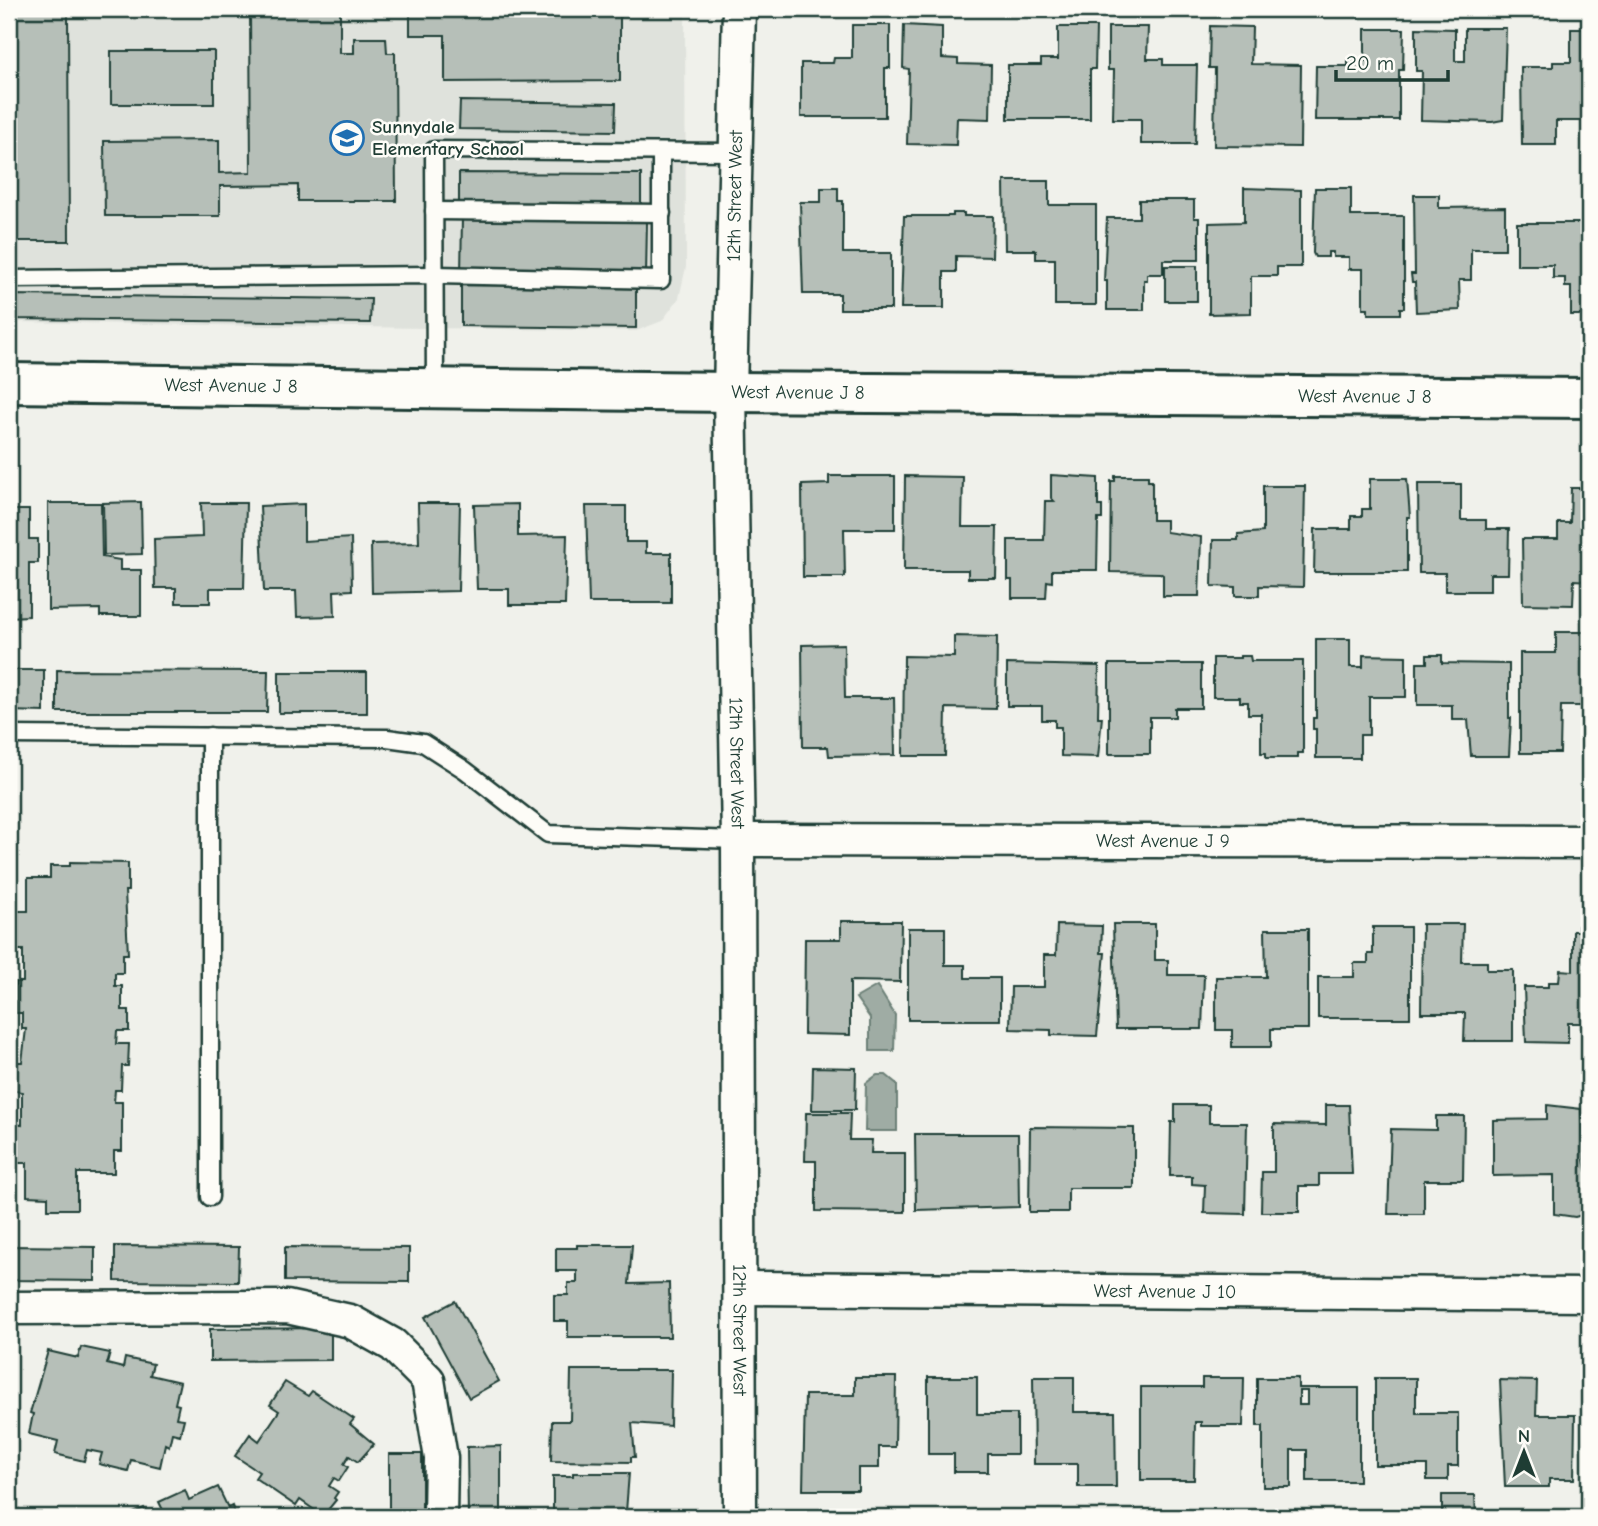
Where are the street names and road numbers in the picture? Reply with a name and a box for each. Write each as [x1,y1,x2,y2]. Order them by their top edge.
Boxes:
street label: 12th Street West [723,130,747,262]
street label: West Avenue J 8 [164,374,298,398]
street label: West Avenue J 8 [731,381,865,404]
street label: West Avenue J 8 [1298,385,1432,408]
street label: 12th Street West [724,697,749,829]
street label: West Avenue J 9 [1096,830,1230,852]
street label: 12th Street West [728,1264,751,1396]
street label: West Avenue J 10 [1093,1280,1236,1303]

